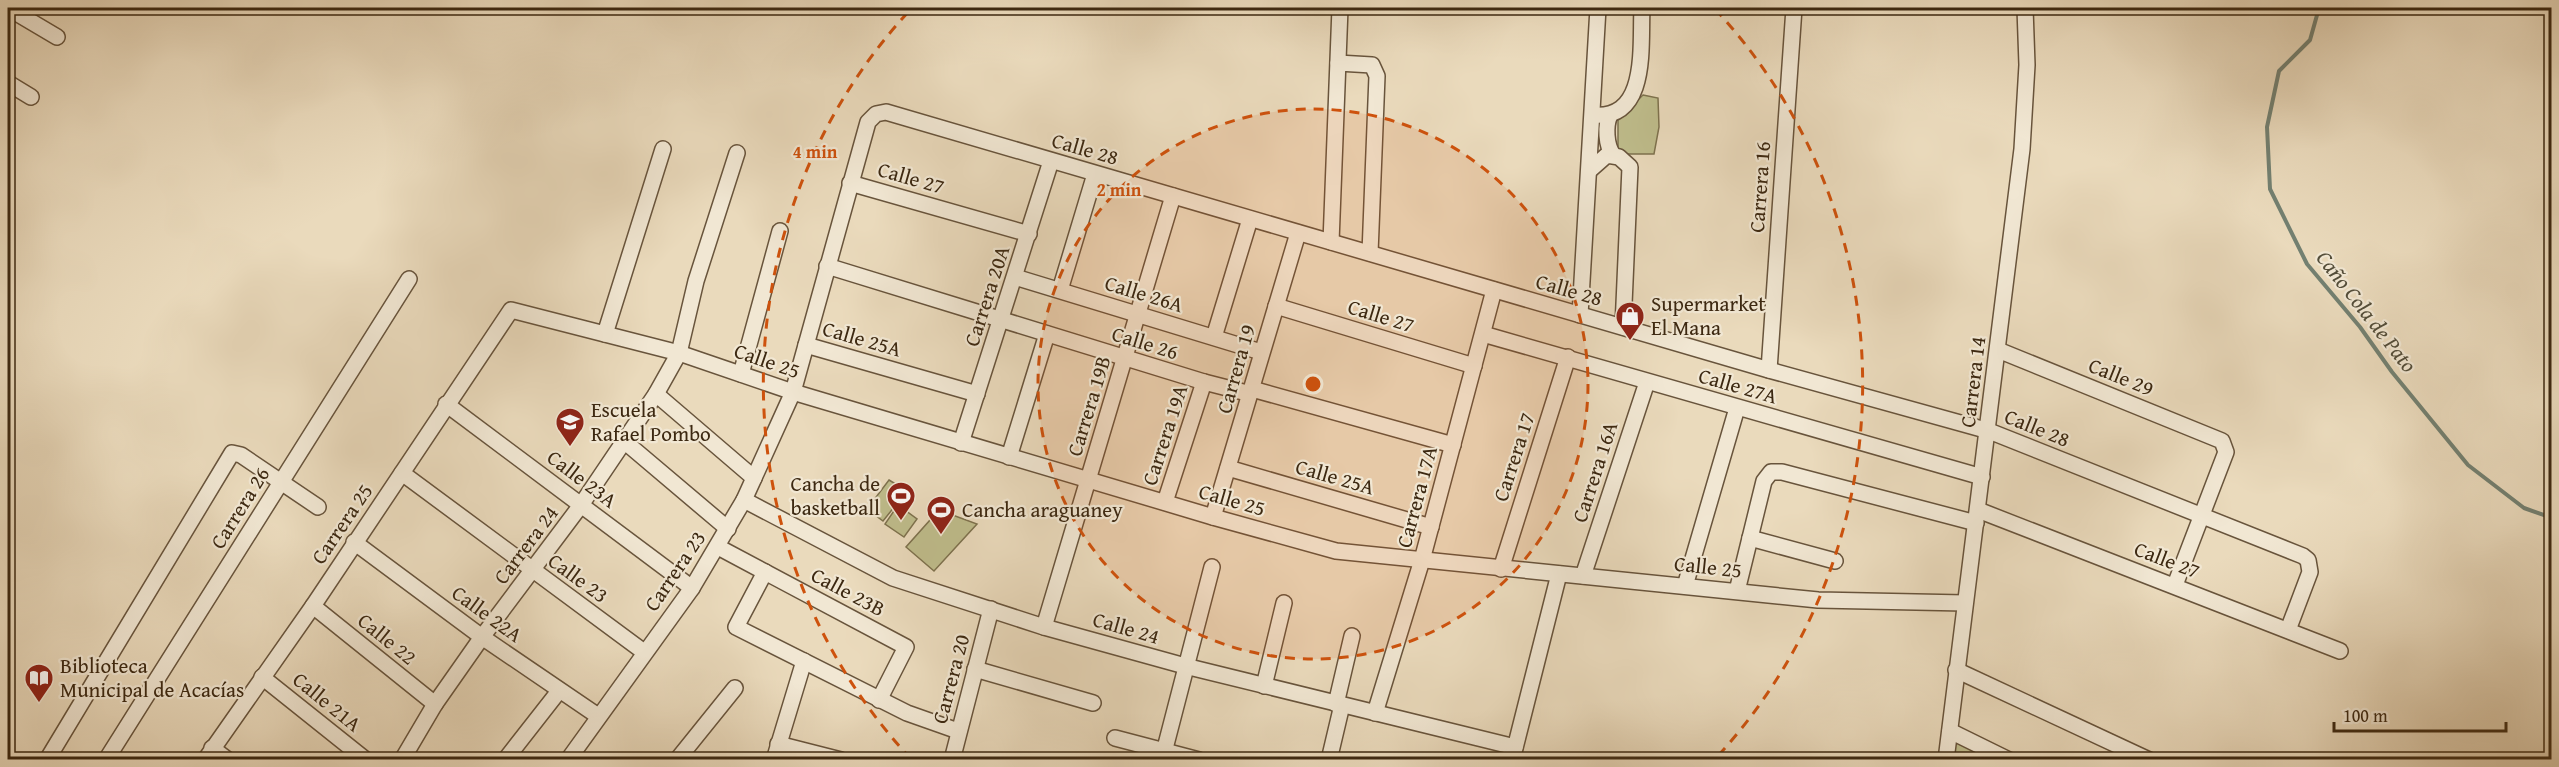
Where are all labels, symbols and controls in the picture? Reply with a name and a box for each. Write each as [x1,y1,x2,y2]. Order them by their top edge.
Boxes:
street label: Calle 28 [1048,124,1122,173]
text: 4 min [793,138,838,165]
street label: Carrera 16 [1741,140,1778,234]
street label: Calle 27 [874,153,948,202]
text: 2 min [1097,176,1142,203]
street label: Carrera 20A [956,241,1017,350]
water label: Caño Cola de Pato [2309,243,2425,379]
street label: Calle 28 [1532,265,1606,314]
street label: Calle 26A [1101,267,1187,320]
place label: Supermarket El Mana [1651,288,1766,343]
street label: Calle 27 [1344,291,1418,340]
shop icon: Supermarket El Mana [1614,300,1646,342]
street label: Calle 25A [819,313,905,365]
street label: Calle 26 [1108,318,1182,367]
street label: Carrera 19 [1208,321,1263,417]
street label: Calle 25 [730,335,804,386]
street label: Carrera 14 [1952,335,1993,429]
street label: Calle 29 [2084,349,2158,404]
street label: Carrera 19B [1059,352,1118,460]
street label: Calle 27A [1695,360,1781,412]
centre of rings [1303,374,1323,394]
street label: Carrera 19A [1134,380,1195,489]
place label: Escuela Rafael Pombo [591,394,711,449]
street label: Calle 28 [2000,400,2074,455]
school or university icon: Escuela Rafael Pombo [554,406,586,448]
street label: Carrera 17 [1485,409,1542,505]
street label: Carrera 16A [1564,417,1625,526]
street label: Calle 23A [541,442,624,515]
street label: Carrera 17A [1388,442,1445,551]
street label: Calle 25A [1292,451,1378,503]
street label: Carrera 26 [202,461,277,555]
place label: Cancha de basketball [790,468,880,523]
street label: Calle 25 [1195,475,1269,524]
street label: Carrera 25 [303,477,380,570]
sports icon: Cancha de basketball [885,480,917,522]
sports icon: Cancha araguaney [925,494,957,536]
place label: Cancha araguaney [962,494,1123,525]
street label: Carrera 24 [486,499,565,591]
street label: Carrera 23 [636,524,713,617]
street label: Calle 27 [2130,533,2204,586]
street label: Calle 23 [542,545,615,610]
street label: Calle 25 [1673,548,1743,585]
street label: Calle 23B [806,559,891,624]
street label: Calle 22A [446,577,529,650]
street label: Calle 24 [1089,603,1163,652]
street label: Calle 22 [351,605,423,672]
street label: Carrera 20 [924,631,977,727]
place label: Biblioteca Municipal de Acacías [60,650,244,705]
library icon: Biblioteca Municipal de Acacías [23,662,55,704]
street label: Calle 21A [286,664,369,739]
scale bar [2334,695,2506,733]
text: 100 m [2343,702,2388,729]

